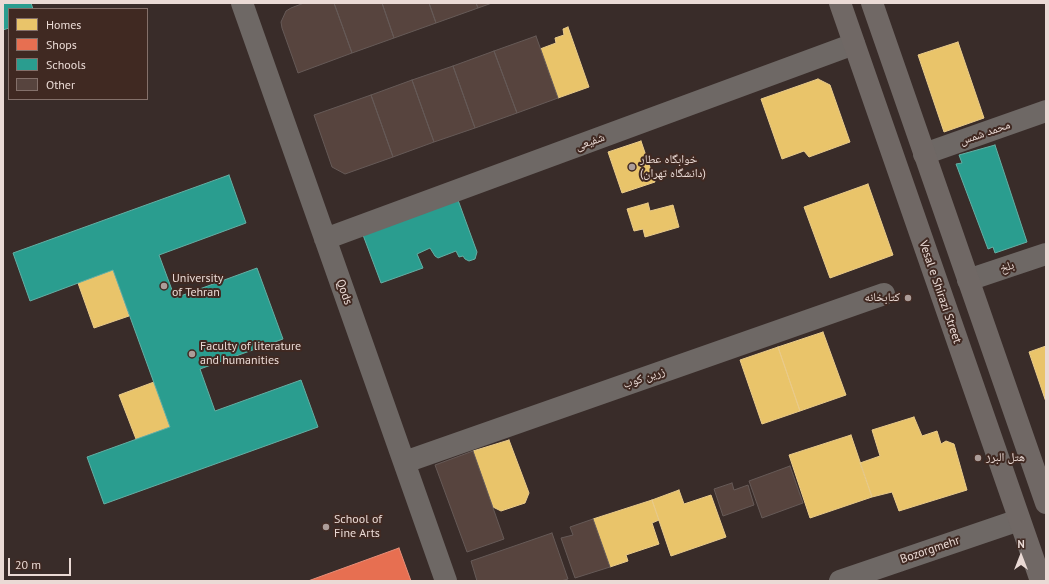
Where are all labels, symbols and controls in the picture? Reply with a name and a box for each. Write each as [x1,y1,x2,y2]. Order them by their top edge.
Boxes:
legend [8,8,148,100]
text: Homes [46,17,81,32]
text: Shops [46,37,77,52]
text: Schools [46,57,86,72]
text: Other [46,77,75,92]
street label: محمد شمس [958,118,1012,148]
street label: شفیعی [573,130,607,154]
place label: خوابگاه عطار (دانشگاه تهران) [640,153,706,181]
marker: خوابگاه عطار (دانشگاه تهران) [627,162,637,172]
street label: Vesal e Shirazi Street [916,239,964,345]
street label: بلخ [998,258,1016,276]
place label: University of Tehran [172,272,223,300]
street label: Qods [333,277,355,307]
marker: University of Tehran [159,281,169,291]
place label: کتابخانه [865,291,900,305]
marker: کتابخانه [903,293,913,303]
place label: Faculty of literature and humanities [200,340,301,368]
marker: Faculty of literature and humanities [187,349,197,359]
street label: زرین کوب [621,364,667,392]
place label: هتل البرز [986,451,1025,465]
marker: هتل البرز [973,453,983,463]
place label: School of Fine Arts [334,513,382,541]
marker: School of Fine Arts [321,522,331,532]
street label: Bozorgmehr [898,533,962,567]
north arrow [1001,536,1041,576]
text: N [1017,537,1025,551]
scale bar [10,550,73,576]
text: 20 m [15,557,41,572]

